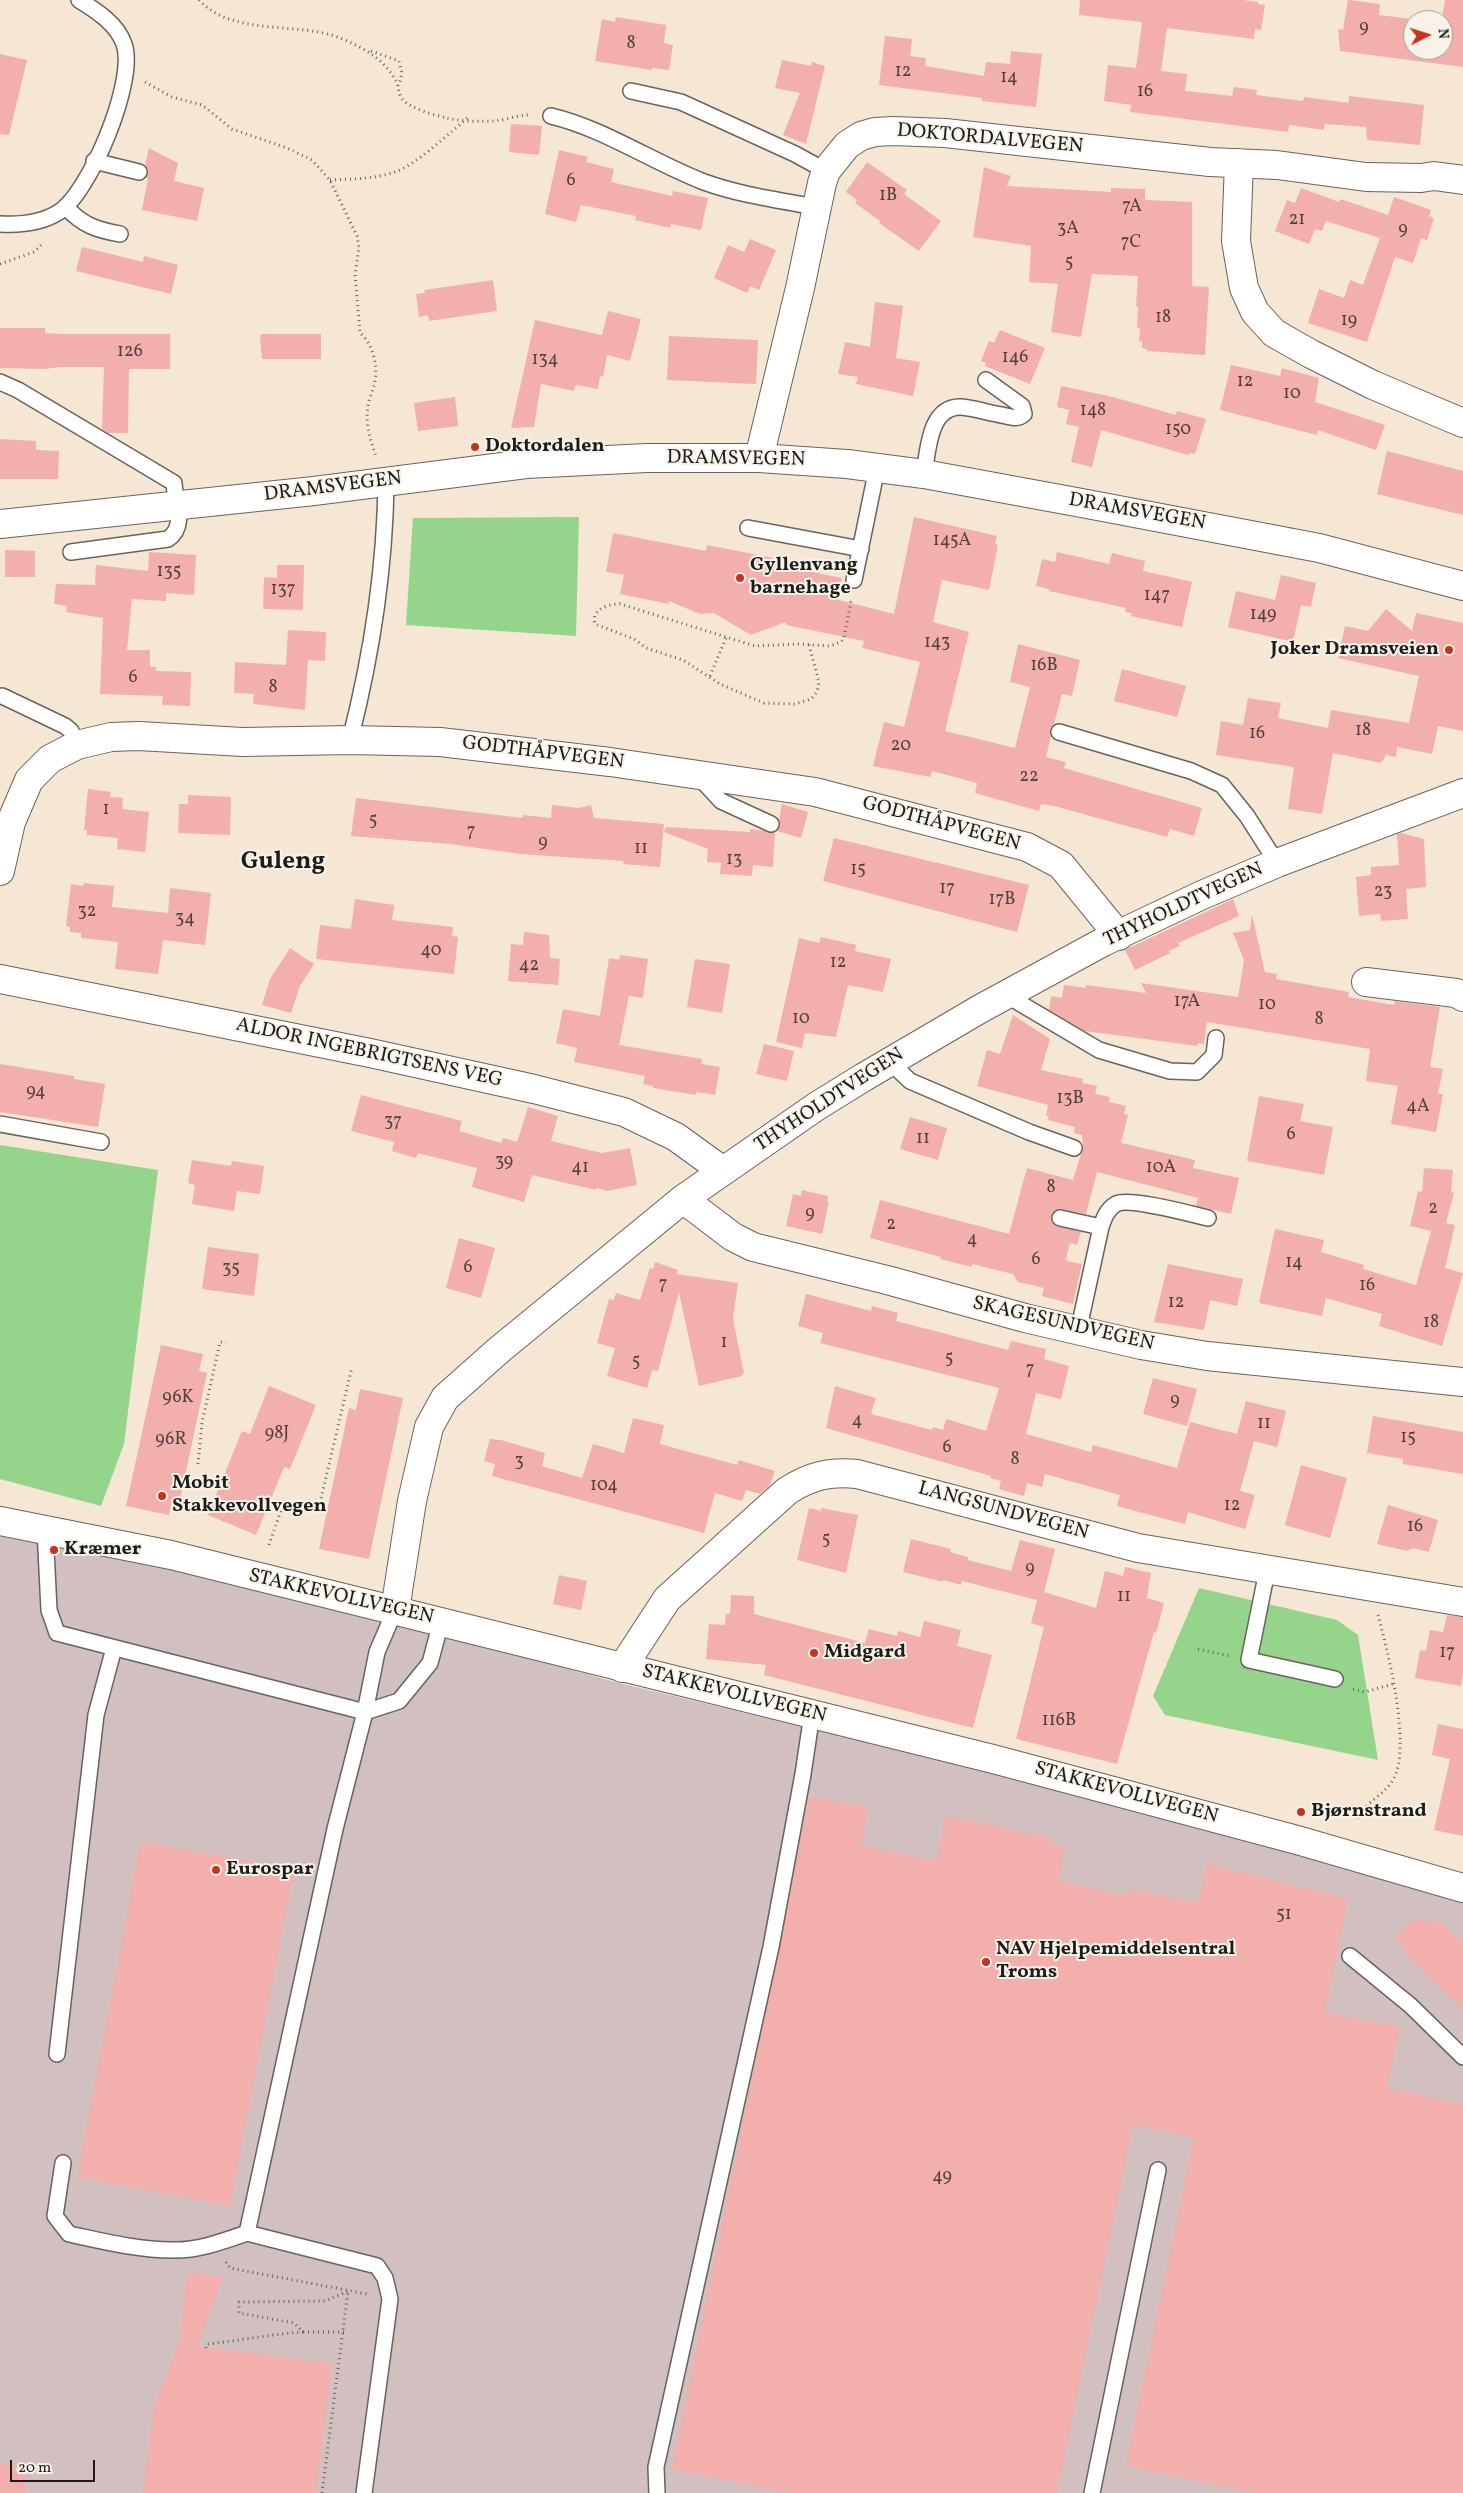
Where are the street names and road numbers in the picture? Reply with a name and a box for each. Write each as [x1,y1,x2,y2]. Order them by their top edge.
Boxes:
street label: DOKTORDALVEGEN [896,120,1084,160]
street label: DRAMSVEGEN [666,447,806,473]
street label: DRAMSVEGEN [263,468,403,508]
street label: DRAMSVEGEN [1067,489,1207,537]
street label: GODTHÅPVEGEN [461,732,625,776]
street label: GODTHÅPVEGEN [859,792,1023,858]
street label: THYHOLDTVEGEN [1101,859,1267,953]
street label: ALDOR INGEBRIGTSENS VEG [233,1014,505,1094]
street label: THYHOLDTVEGEN [751,1044,909,1158]
street label: SKAGESUNDVEGEN [970,1292,1156,1358]
street label: LANGSUNDVEGEN [915,1478,1091,1546]
street label: STAKKEVOLLVEGEN [246,1565,436,1631]
street label: STAKKEVOLLVEGEN [639,1660,829,1730]
street label: STAKKEVOLLVEGEN [1032,1758,1220,1830]

